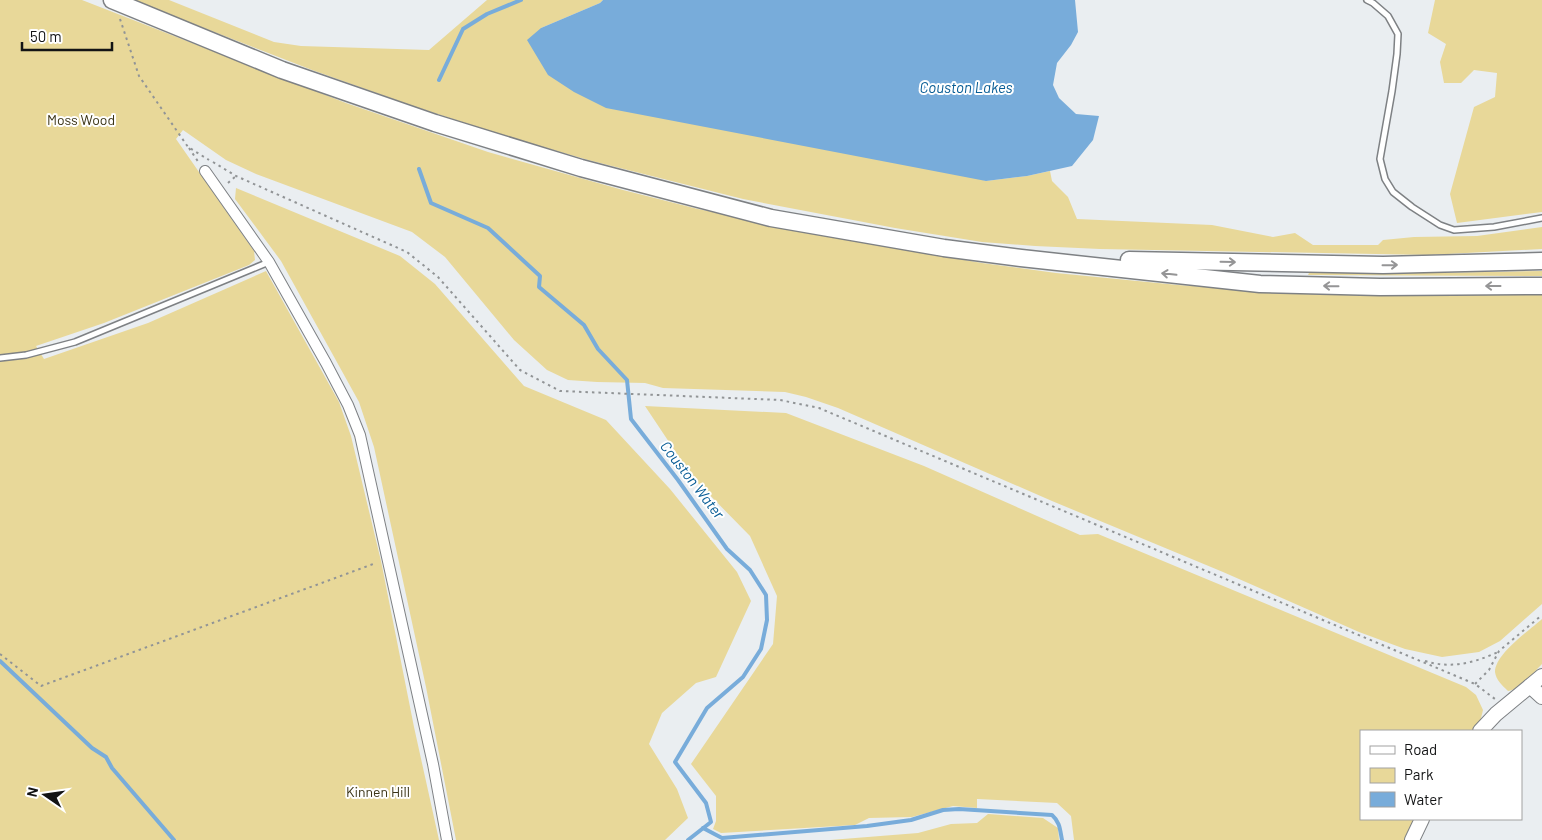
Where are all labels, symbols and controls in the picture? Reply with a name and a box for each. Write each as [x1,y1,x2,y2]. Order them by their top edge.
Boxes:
scale bar [22,20,112,52]
text: 50 m [30,27,62,45]
water label: Couston Lakes [919,78,1013,96]
park label: Moss Wood [47,111,115,128]
one-way arrow [1219,257,1235,267]
one-way arrow [1382,260,1398,270]
one-way arrow [1161,269,1177,279]
one-way arrow [1323,281,1339,290]
one-way arrow [1486,281,1502,291]
water label: Couston Water [657,437,729,522]
legend [1360,730,1522,820]
text: Road [1404,740,1437,758]
text: Park [1404,765,1434,783]
north arrow [20,770,70,820]
park label: Kinnen Hill [346,783,410,800]
text: N [23,786,41,798]
text: Water [1404,790,1443,808]

